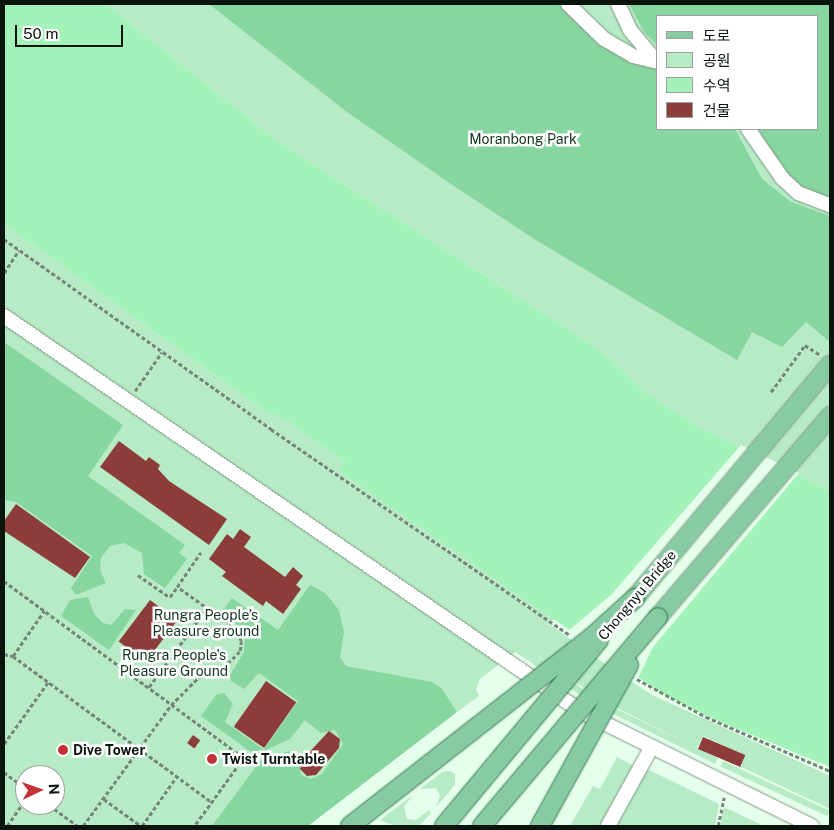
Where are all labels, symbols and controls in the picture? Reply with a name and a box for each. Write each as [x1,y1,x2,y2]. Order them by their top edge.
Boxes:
scale bar [18,15,125,47]
legend [656,15,819,130]
text: 50 m [23,25,58,42]
text: 도로 [703,27,731,44]
text: 공원 [703,52,731,69]
text: 수역 [703,77,731,94]
text: 건물 [703,102,731,119]
park label: Moranbong Park [469,131,577,147]
street label: Chongnyu Bridge [594,547,680,643]
park label: Rungra People’s Pleasure ground [153,607,259,640]
park label: Rungra People's Pleasure Ground [120,647,228,680]
place label: Dive Tower [73,742,145,758]
marker: Dive Tower [57,744,69,756]
place label: Twist Turntable [222,751,325,767]
marker: Twist Turntable [206,753,218,765]
north arrow [15,765,65,815]
text: N [46,783,62,795]

